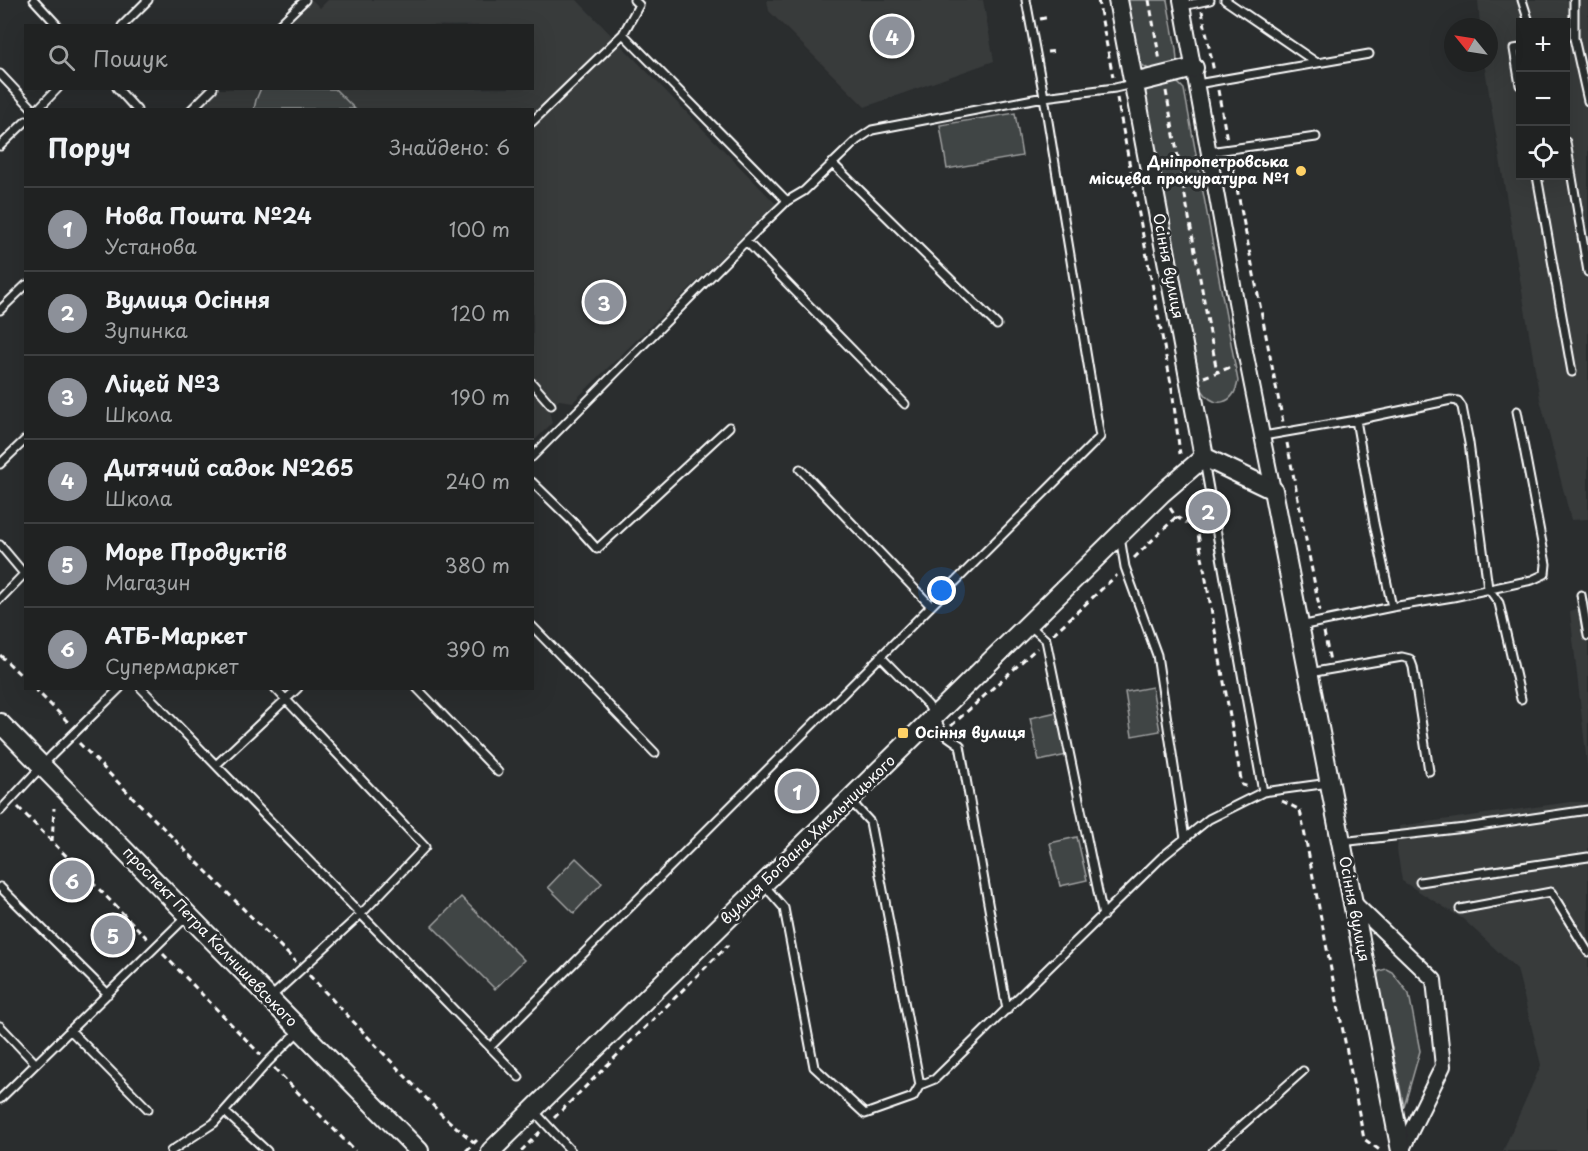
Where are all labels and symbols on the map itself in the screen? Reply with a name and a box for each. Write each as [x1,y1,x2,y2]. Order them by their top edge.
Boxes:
pin: 4 [872,14,912,58]
north arrow [1444,18,1498,72]
place label: Дніпропетровська місцева прокуратура №1 [1089,149,1289,189]
marker: Дніпропетровська місцева прокуратура №1 [1294,164,1308,178]
street label: Осіння вулиця [1148,211,1191,320]
pin: 3 [584,280,624,324]
pin: 2 [1188,488,1228,534]
your location [927,576,956,605]
place label: Осіння вулиця [915,720,1026,743]
marker: Осіння вулиця [896,726,910,740]
street label: вулиця Богдана Хмельницького [714,749,900,929]
pin: 1 [778,768,816,814]
street label: проспект Петра Калнишевського [118,840,304,1031]
street label: Осіння вулиця [1334,854,1377,963]
pin: 6 [52,858,92,902]
pin: 5 [94,912,132,958]

